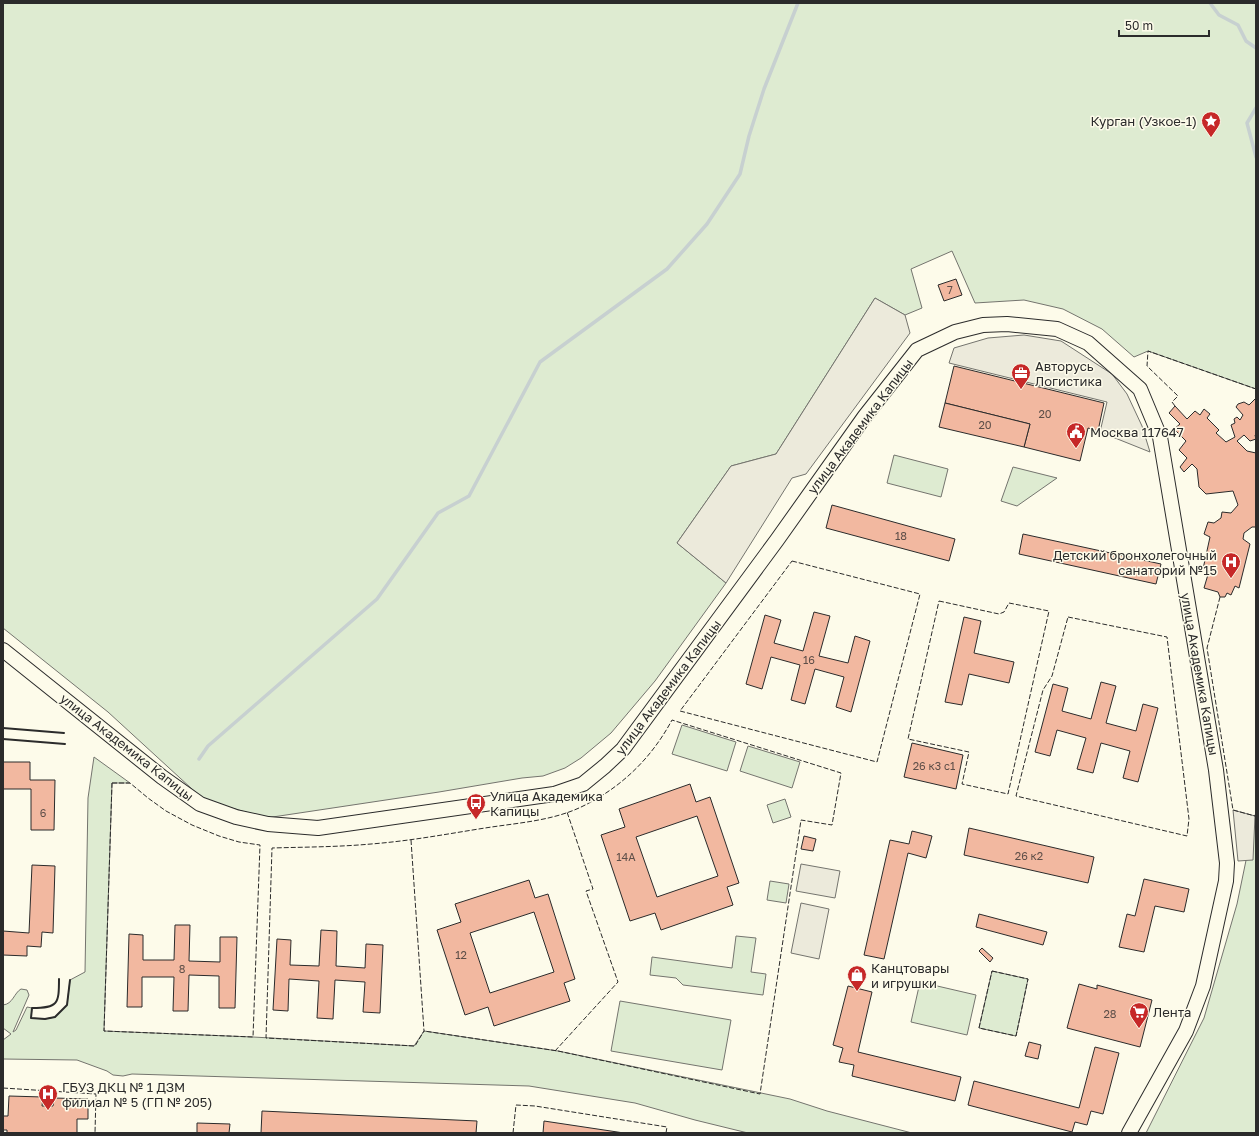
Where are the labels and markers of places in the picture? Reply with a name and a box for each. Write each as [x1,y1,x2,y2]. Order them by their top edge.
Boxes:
place icon: Курган (Узкое-1) [1200,110,1222,138]
place label: Курган (Узкое-1) [1090,113,1197,129]
place label: Авторусь Логистика [1035,358,1102,389]
office icon: Авторусь Логистика [1010,362,1032,390]
public building icon: Москва 117647 [1065,421,1087,449]
place label: Москва 117647 [1090,424,1184,440]
place label: Детский бронхолегочный санаторий №15 [1053,547,1217,578]
hospital icon: Детский бронхолегочный санаторий №15 [1220,551,1242,579]
place label: Улица Академика Капицы [490,788,603,819]
bus stop icon: Улица Академика Капицы [465,792,487,820]
place label: Канцтовары и игрушки [871,960,949,991]
shop icon: Канцтовары и игрушки [846,964,868,992]
supermarket icon: Лента [1128,1001,1150,1029]
place label: Лента [1153,1004,1191,1020]
place label: ГБУЗ ДКЦ № 1 ДЗМ филиал № 5 (ГП № 205) [62,1079,212,1110]
hospital icon: ГБУЗ ДКЦ № 1 ДЗМ филиал № 5 (ГП № 205) [37,1083,59,1111]

